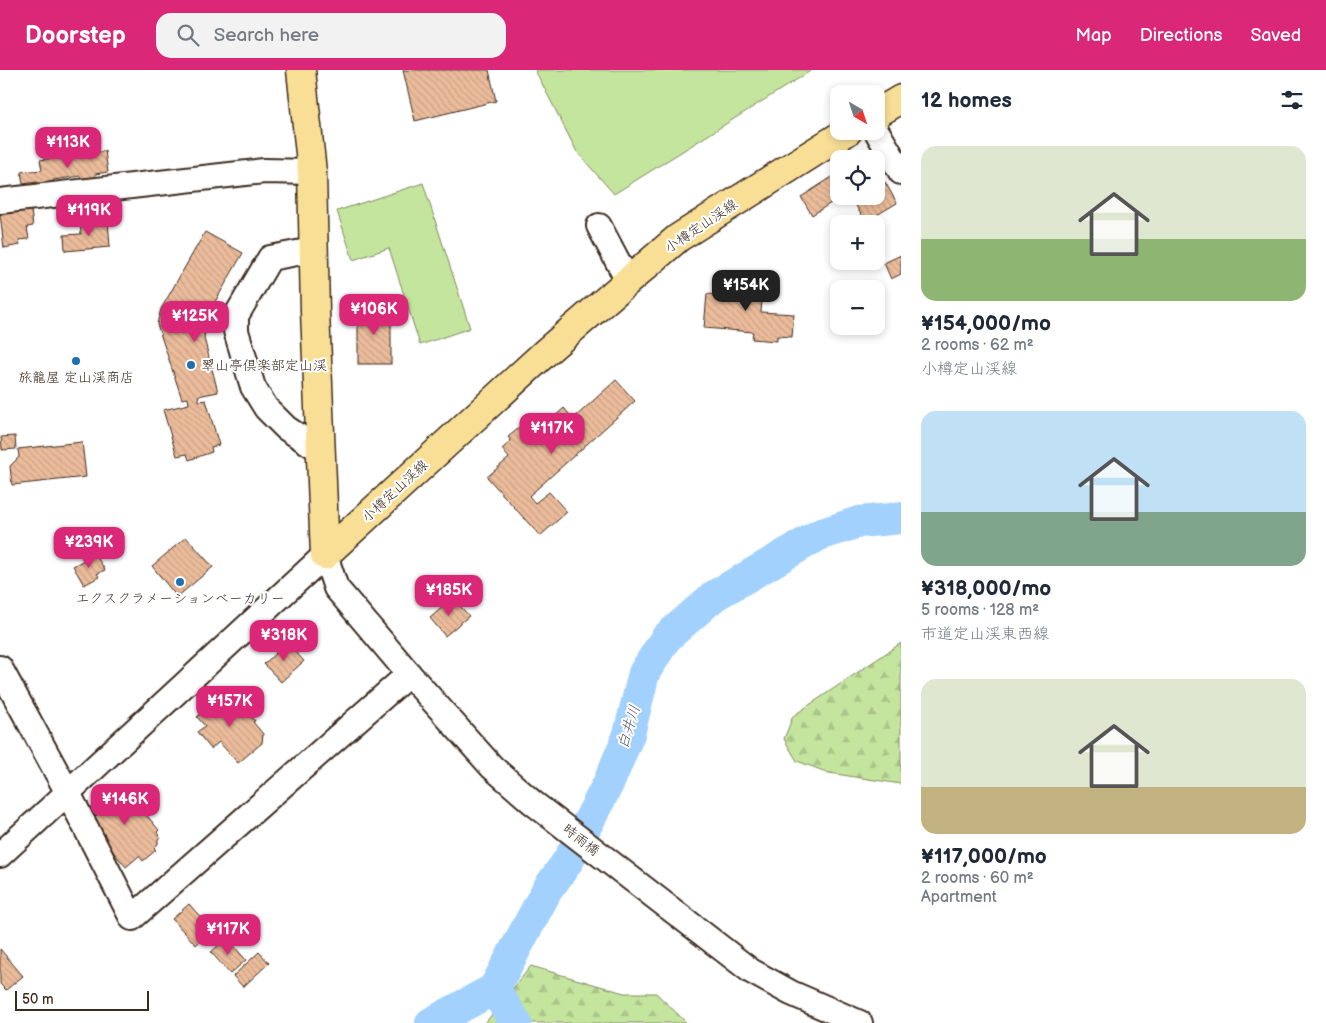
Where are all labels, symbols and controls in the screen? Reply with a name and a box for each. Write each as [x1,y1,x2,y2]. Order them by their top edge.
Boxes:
search box [156,13,506,58]
text: Doorstep [25,21,126,50]
icon: search [174,21,202,49]
text: Search here [214,24,319,47]
text: Map [1076,25,1112,46]
text: Directions [1140,25,1222,46]
text: Saved [1250,25,1301,46]
north arrow [830,85,885,140]
map controls [830,85,885,335]
icon: filters [1278,86,1306,114]
text: 12 homes [921,88,1012,113]
pin: ¥113K [33,126,103,169]
text: ¥113K [46,133,90,152]
button: locate [830,150,885,205]
icon: home [1069,179,1159,269]
pin: ¥119K [54,194,124,237]
street label: 小樽定山渓線 [661,195,741,257]
text: ¥119K [67,201,111,220]
button: + [830,215,885,270]
pin: ¥154K [711,270,781,312]
text: ¥154K [723,276,769,295]
button: − [830,280,885,335]
pin: ¥106K [339,294,409,336]
pin: ¥125K [160,300,230,343]
text: ¥106K [350,300,398,319]
text: ¥125K [172,307,218,326]
text: ¥154,000/mo [921,311,1051,336]
text: 2 rooms · 62 m² [921,336,1034,355]
marker: 旅籠屋 定山渓商店 [70,355,82,367]
place label: 翠山亭倶楽部定山渓 [201,357,327,374]
marker: 翠山亭倶楽部定山渓 [185,359,197,371]
text: 小樽定山渓線 [921,360,1017,379]
place label: 旅籠屋 定山渓商店 [18,369,134,386]
pin: ¥117K [517,412,587,455]
text: ¥117K [530,419,574,438]
icon: home [1069,444,1159,534]
street label: 小樽定山渓線 [358,456,432,526]
pin: ¥239K [54,526,124,569]
text: ¥239K [65,533,113,552]
pin: ¥185K [414,574,484,617]
marker: エクスクラメーションベーカリー [174,576,186,588]
text: ¥318,000/mo [921,576,1051,601]
text: ¥185K [426,581,472,600]
place label: エクスクラメーションベーカリー [75,590,285,607]
text: 5 rooms · 128 m² [921,601,1039,620]
pin: ¥318K [249,620,319,662]
text: 市道定山渓東西線 [921,625,1049,644]
text: ¥318K [261,626,307,645]
pin: ¥157K [195,686,265,728]
text: ¥157K [207,692,253,711]
water label: 白井川 [613,703,645,751]
icon: home [1069,711,1159,801]
pin: ¥146K [90,784,160,826]
text: ¥146K [102,790,148,809]
street label: 時雨橋 [559,820,603,860]
text: ¥117,000/mo [921,844,1047,869]
text: 2 rooms · 60 m² [921,869,1034,888]
text: Apartment [921,888,997,907]
pin: ¥117K [193,914,263,956]
text: ¥117K [206,920,250,939]
scale bar [15,988,149,1011]
text: 50 m [22,991,54,1008]

